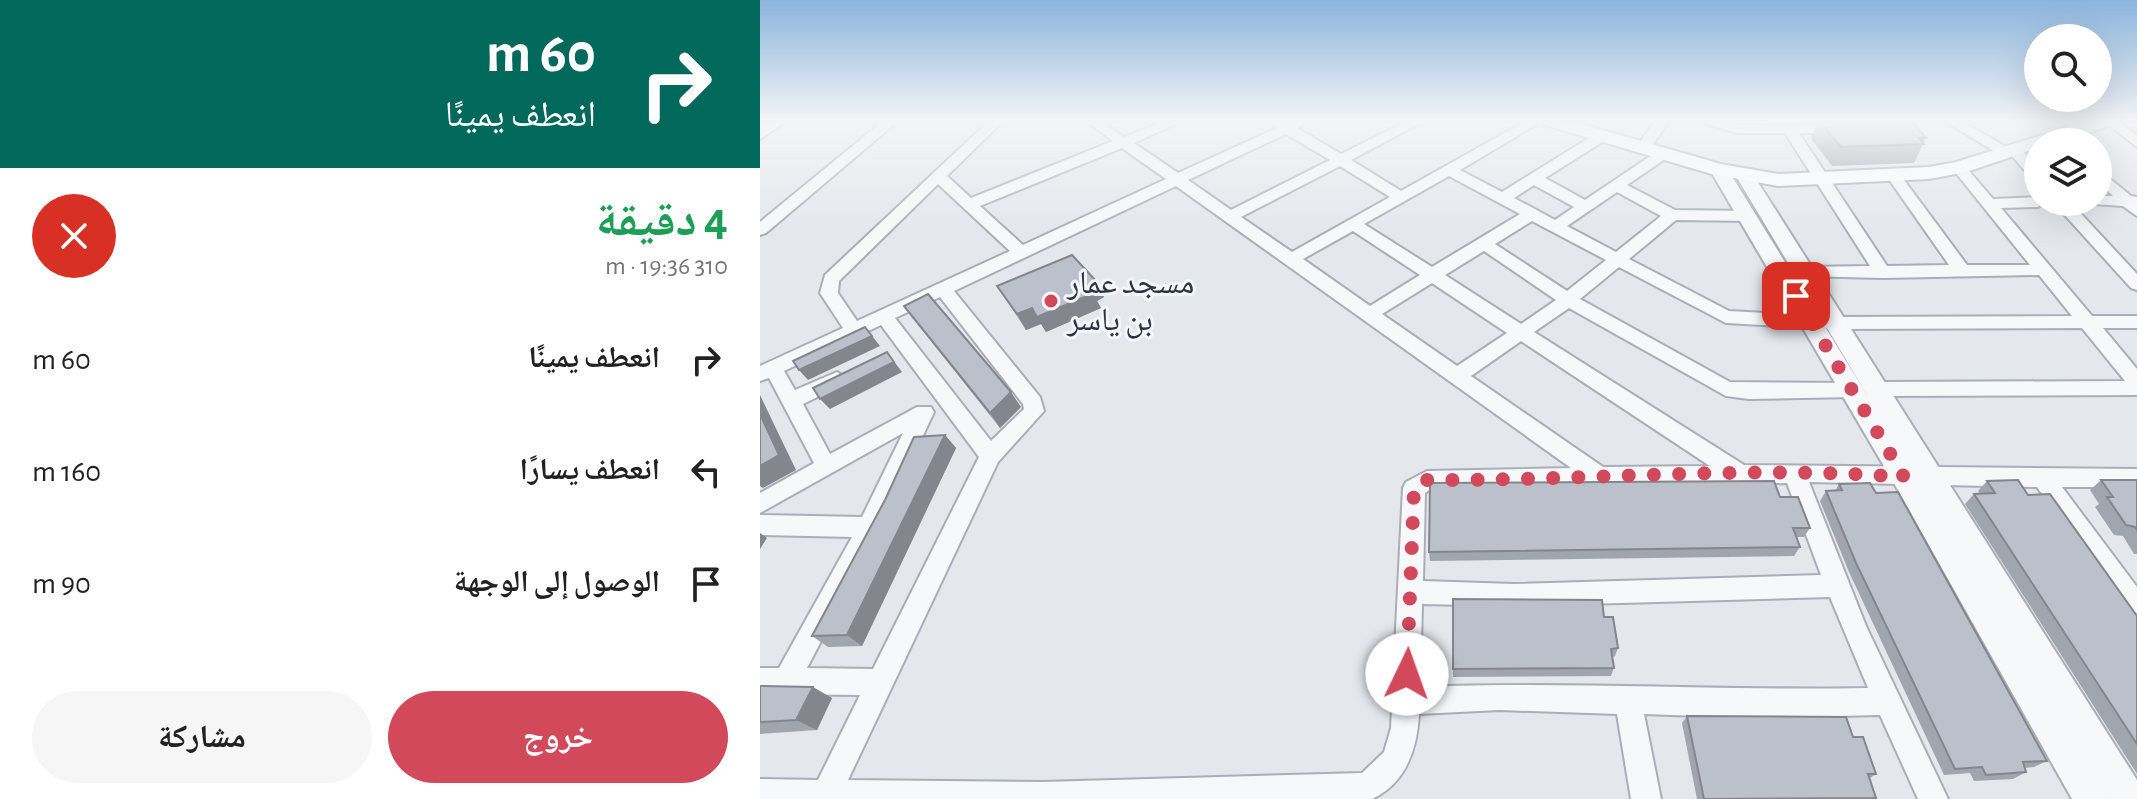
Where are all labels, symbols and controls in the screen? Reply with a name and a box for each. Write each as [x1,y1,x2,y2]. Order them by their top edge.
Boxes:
map controls [2024,24,2112,216]
button: search [2024,24,2112,112]
text: 60 m [486,26,596,82]
icon: right [624,32,728,136]
text: انعطف يمينًا [445,97,596,133]
button: layers [2024,128,2112,216]
button: close [32,194,116,278]
text: 4 دقيقة [596,197,728,245]
text: 310 m · 19:36 [605,253,728,279]
pin [1762,262,1830,330]
place label: مسجد عمار بن ياسر [1066,267,1194,339]
icon: arrive [1774,274,1818,318]
marker: مسجد عمار بن ياسر [1042,292,1060,310]
icon: right [684,338,728,382]
text: انعطف يمينًا [528,343,660,373]
text: 60 m [32,345,91,375]
icon: left [684,450,728,494]
text: انعطف يسارًا [519,455,660,485]
text: 160 m [32,457,101,487]
icon: arrive [684,562,728,606]
text: الوصول إلى الوجهة [454,567,660,597]
text: 90 m [32,569,91,599]
position arrow [1365,632,1449,716]
button: مشاركة [32,691,372,783]
button: خروج [388,691,728,783]

